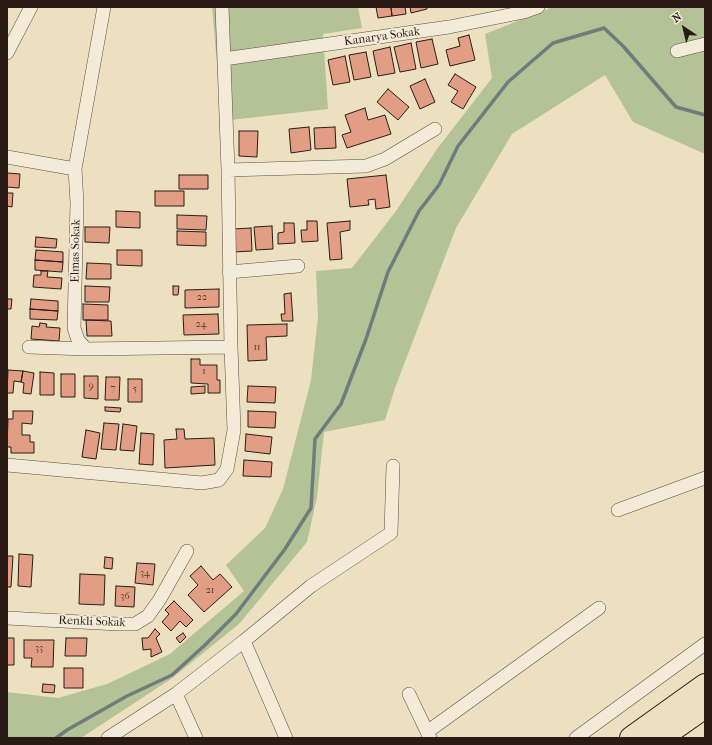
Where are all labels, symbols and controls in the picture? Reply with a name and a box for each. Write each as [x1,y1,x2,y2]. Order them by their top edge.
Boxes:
north arrow [664,8,704,48]
text: N [670,10,684,25]
street label: Kanarya Sokak [343,25,421,49]
street label: Elmas Sokak [68,219,84,283]
house number: 22 [197,292,207,304]
house number: 24 [195,319,207,331]
house number: 11 [253,342,261,354]
house number: 1 [202,366,206,378]
house number: 9 [88,381,94,393]
house number: 7 [111,383,115,395]
house number: 5 [133,384,137,396]
house number: 34 [140,568,150,580]
house number: 21 [206,585,214,597]
house number: 36 [120,591,130,603]
street label: Renkli Sokak [58,614,126,630]
house number: 33 [35,643,43,655]

